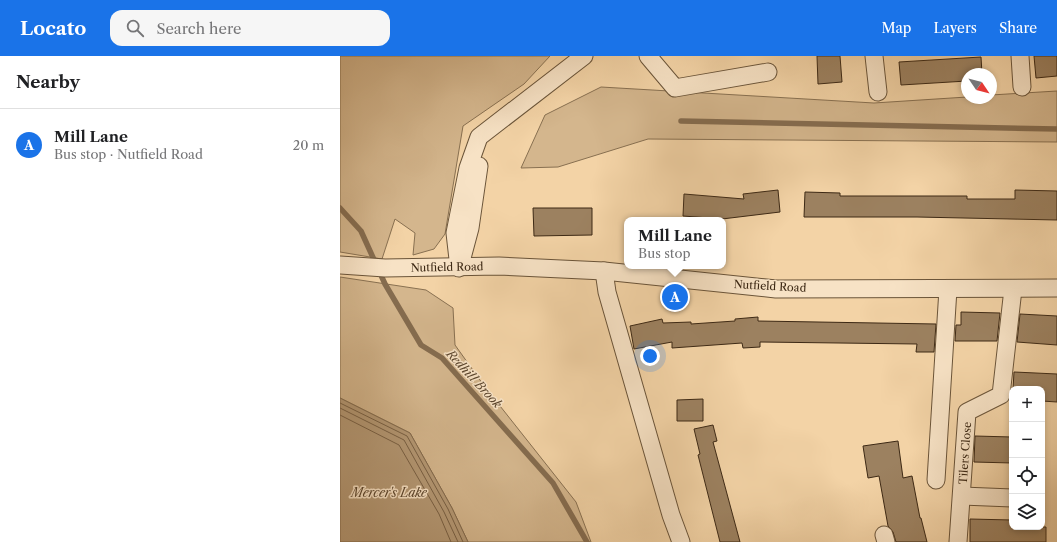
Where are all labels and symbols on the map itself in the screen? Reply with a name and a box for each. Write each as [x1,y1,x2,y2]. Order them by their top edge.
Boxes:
north arrow [961,68,997,104]
street label: Nutfield Road [411,259,484,275]
street label: Nutfield Road [733,277,807,295]
pin: A [662,282,688,312]
water label: Redhill Brook [443,346,506,412]
your location [640,346,660,366]
street label: Tilers Close [956,421,974,485]
water label: Mercer's Lake [349,485,428,500]

